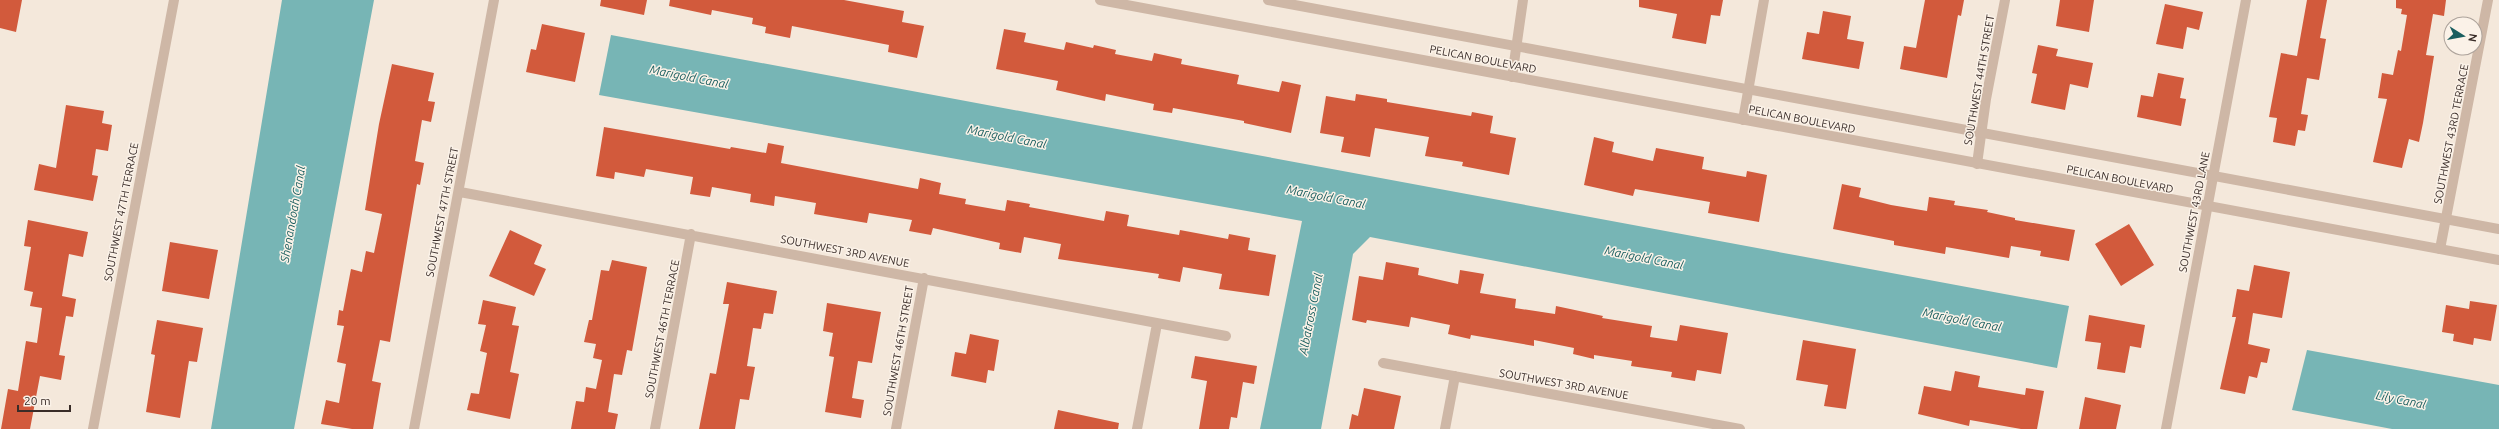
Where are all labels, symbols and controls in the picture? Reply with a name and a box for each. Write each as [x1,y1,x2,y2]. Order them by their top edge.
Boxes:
street label: SOUTHWEST 44TH STREET [1962,14,1996,146]
north arrow [2443,16,2483,56]
text: N [2466,33,2479,43]
street label: PELICAN BOULEVARD [1429,43,1538,75]
water label: Marigold Canal [649,62,730,91]
street label: SOUTHWEST 43RD TERRACE [2432,63,2470,205]
street label: PELICAN BOULEVARD [1748,103,1857,135]
water label: Marigold Canal [967,122,1048,151]
street label: SOUTHWEST 47TH TERRACE [102,142,140,282]
street label: SOUTHWEST 47TH STREET [423,146,461,278]
street label: SOUTHWEST 43RD LANE [2176,151,2212,273]
street label: PELICAN BOULEVARD [2066,163,2175,195]
water label: Shenandoah Canal [277,164,308,264]
water label: Marigold Canal [1286,182,1367,211]
street label: SOUTHWEST 3RD AVENUE [780,233,910,269]
water label: Marigold Canal [1604,243,1685,272]
street label: SOUTHWEST 46TH TERRACE [643,259,681,399]
water label: Albatross Canal [1296,271,1325,357]
street label: SOUTHWEST 46TH STREET [881,285,915,417]
water label: Marigold Canal [1922,305,2003,334]
street label: SOUTHWEST 3RD AVENUE [1498,367,1630,401]
scale bar [18,387,70,413]
water label: Lily Canal [2375,388,2428,411]
text: 20 m [24,394,51,407]

